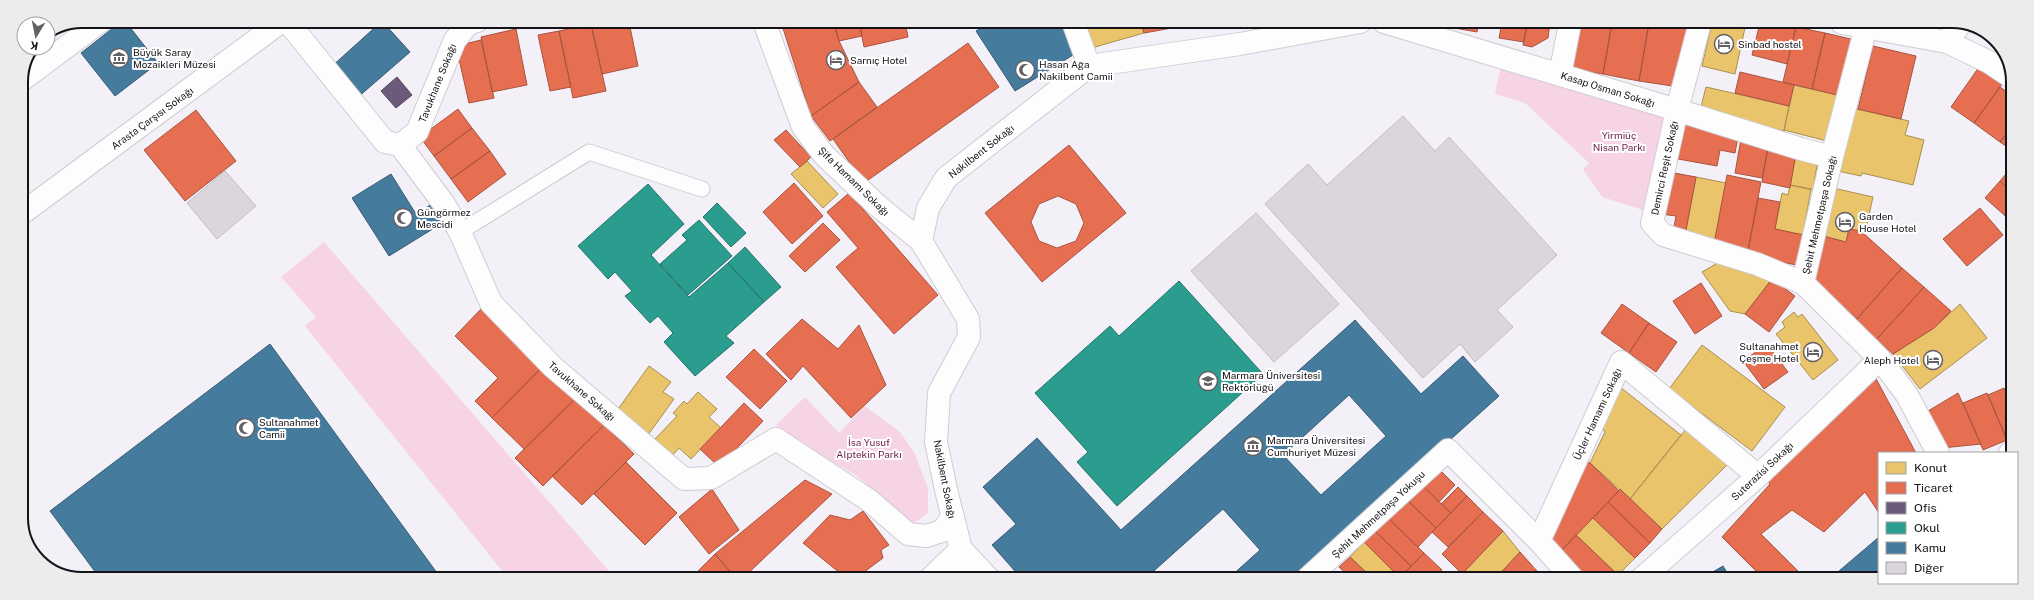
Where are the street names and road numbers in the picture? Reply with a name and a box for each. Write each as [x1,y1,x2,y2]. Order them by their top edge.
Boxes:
street label: Tavukhane Sokağı [416,42,458,124]
street label: Kasap Osman Sokağı [1559,69,1657,109]
street label: Arasta Çarşısı Sokağı [109,84,195,152]
street label: Demirci Reşit Sokağı [1648,120,1680,216]
street label: Nakilbent Sokağı [946,122,1016,180]
street label: Şifa Hamamı Sokağı [816,144,892,218]
street label: Şehit Mehmetpaşa Sokağı [1799,154,1839,276]
street label: Tavukhane Sokağı [546,359,618,423]
street label: Üçler Hamamı Sokağı [1570,366,1624,462]
street label: Nakilbent Sokağı [932,439,958,519]
street label: Suterazisi Sokağı [1728,439,1796,503]
street label: Şehit Mehmetpaşa Yokuşu [1329,468,1427,560]

